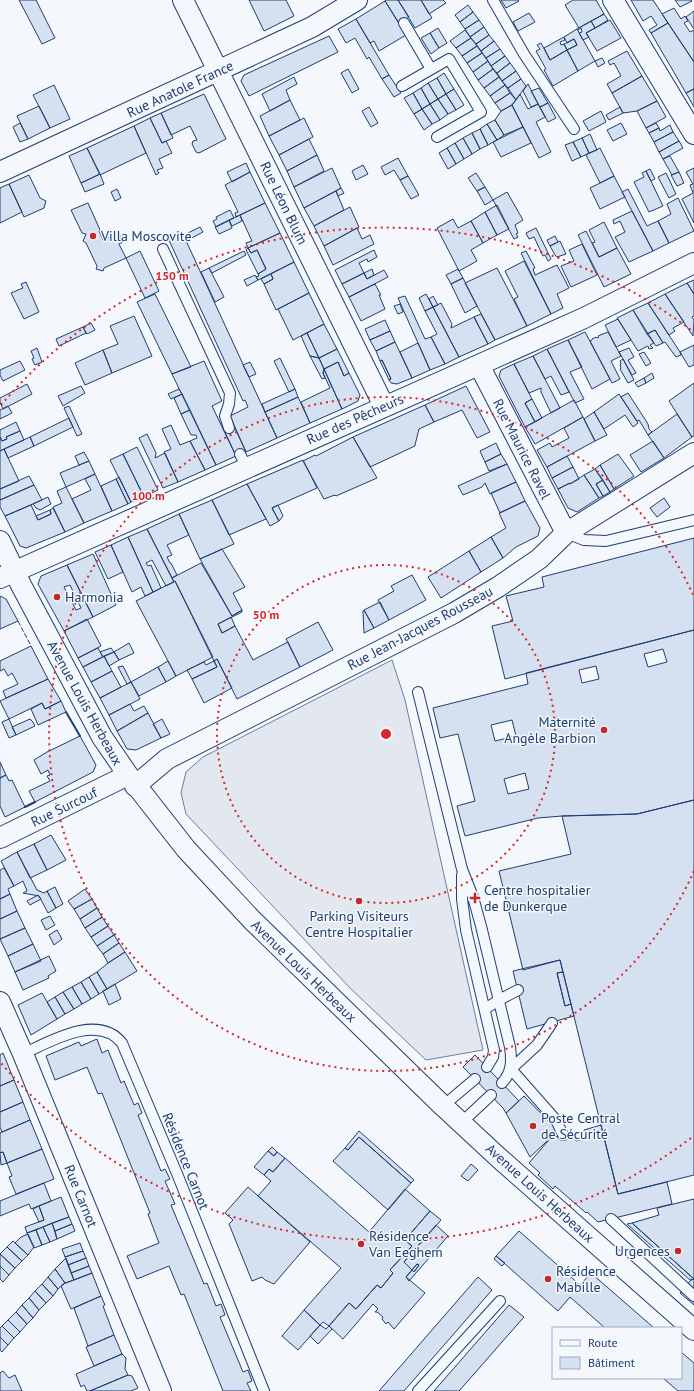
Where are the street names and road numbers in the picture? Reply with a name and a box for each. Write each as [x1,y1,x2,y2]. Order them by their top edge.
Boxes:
street label: Rue Anatole France [124,56,236,122]
street label: Rue Léon Blum [256,159,312,247]
street label: Rue des Pêcheurs [304,390,406,448]
street label: Rue Maurice Ravel [489,396,555,502]
street label: Rue Jean-Jacques Rousseau [344,582,496,674]
street label: Avenue Louis Herbeaux [43,637,127,769]
street label: Rue Surcouf [28,783,101,831]
street label: Avenue Louis Herbeaux [247,916,361,1026]
street label: Résidence Carnot [158,1110,214,1212]
street label: Avenue Louis Herbeaux [482,1139,598,1247]
street label: Rue Carnot [60,1162,102,1230]

